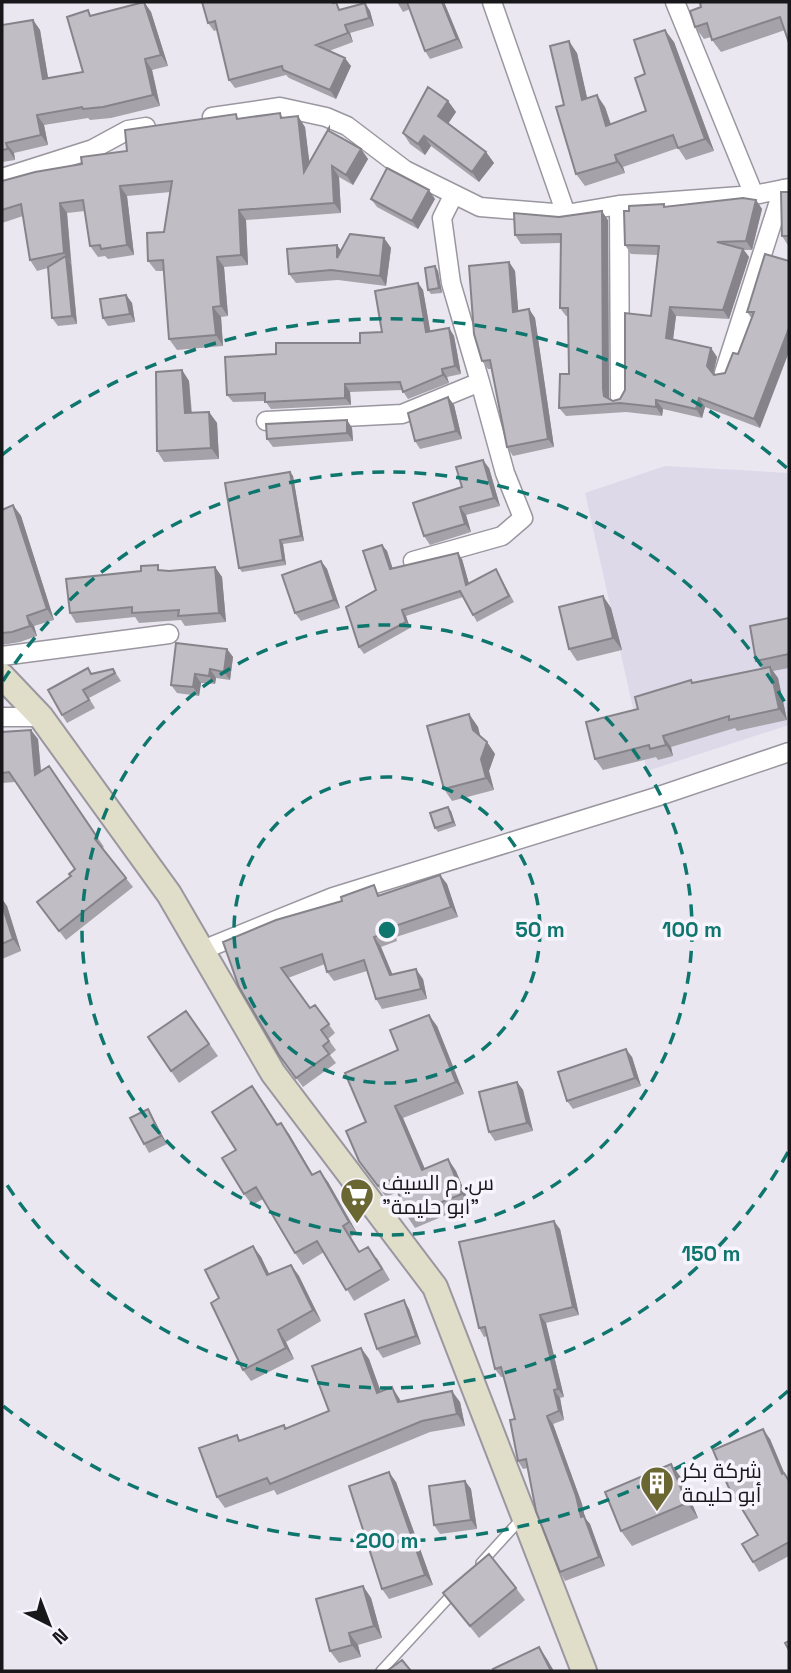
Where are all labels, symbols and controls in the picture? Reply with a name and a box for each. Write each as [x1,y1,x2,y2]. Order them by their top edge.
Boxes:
text: 50 m [515,916,565,943]
text: 100 m [662,916,722,943]
centre of rings [375,918,399,942]
place label: س. م السيف "ابو حليمة" [382,1169,494,1220]
supermarket icon: س. م السيف "ابو حليمة" [338,1176,376,1225]
text: 150 m [682,1240,740,1267]
place label: شركة بكر أبو حليمة [681,1457,762,1508]
building icon: شركة بكر أبو حليمة [638,1464,676,1513]
text: 200 m [356,1527,418,1554]
north arrow [14,1589,84,1659]
text: N [47,1623,73,1650]

